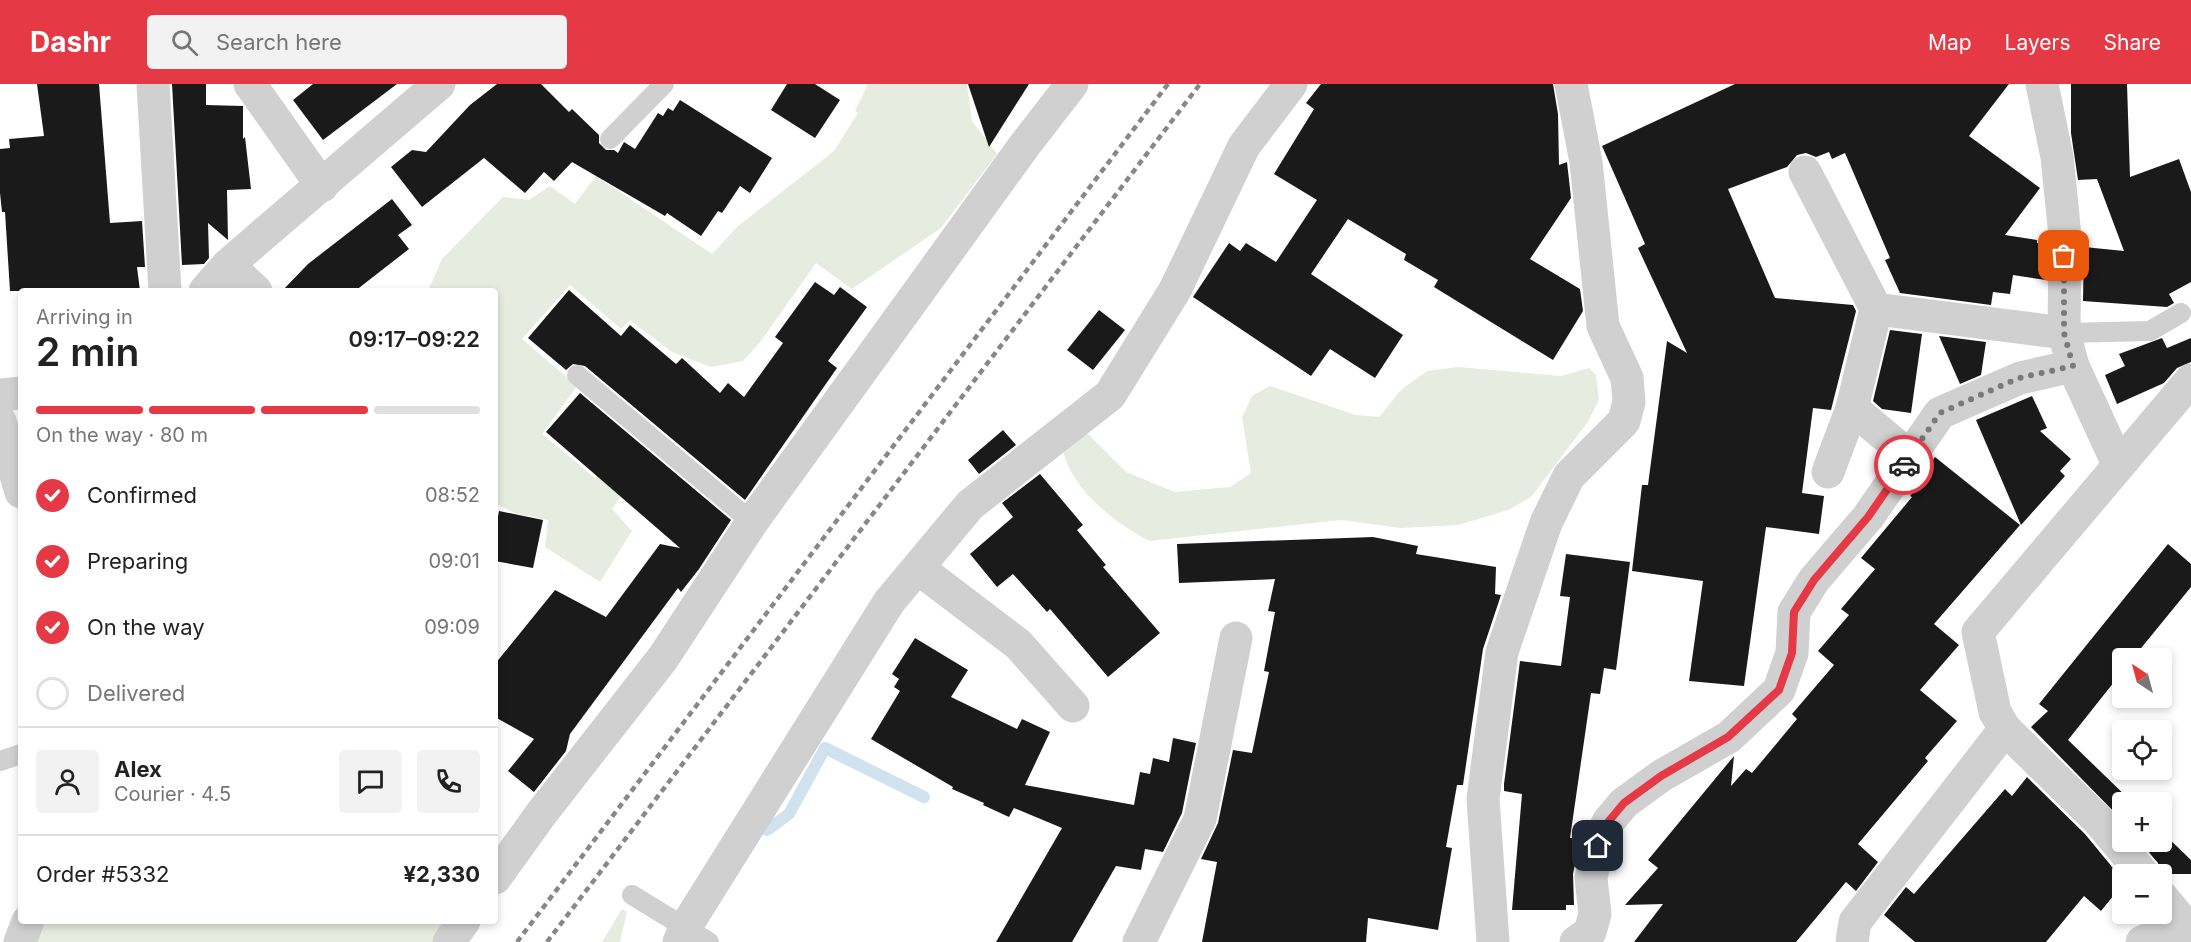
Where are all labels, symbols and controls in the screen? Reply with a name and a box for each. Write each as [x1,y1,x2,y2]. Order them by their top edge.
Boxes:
search box [147,15,567,69]
text: Dashr [30,25,111,59]
icon: search [168,26,201,59]
text: Search here [216,29,342,55]
text: Map [1928,30,1972,55]
text: Layers [2005,30,2071,55]
text: Share [2104,30,2161,55]
pin [2038,230,2089,281]
icon: bag [2047,239,2080,272]
text: Arriving in [36,305,133,329]
text: 09:17–09:22 [348,326,480,352]
text: 2 min [36,328,139,375]
text: On the way · 80 m [36,423,208,447]
courier [1874,435,1934,495]
icon: car [1888,449,1921,482]
icon: check [36,479,69,512]
text: Confirmed [87,482,197,508]
text: 08:52 [425,483,480,507]
icon: check [36,545,69,578]
text: Preparing [87,548,188,574]
text: 09:01 [428,549,480,573]
icon: check [36,611,69,644]
text: On the way [87,614,205,640]
text: 09:09 [424,615,480,639]
north arrow [2112,648,2172,708]
map controls [2112,648,2172,924]
text: Delivered [87,680,185,706]
button: locate [2112,720,2172,780]
button: person [36,750,99,813]
button: chat [339,750,402,813]
button: phone [417,750,480,813]
text: Alex [114,756,162,782]
text: Courier · 4.5 [114,782,231,806]
button: + [2112,792,2172,852]
pin [1572,820,1623,871]
icon: home [1581,829,1614,862]
text: Order #5332 [36,861,169,887]
text: ¥2,330 [404,861,480,887]
button: − [2112,864,2172,924]

